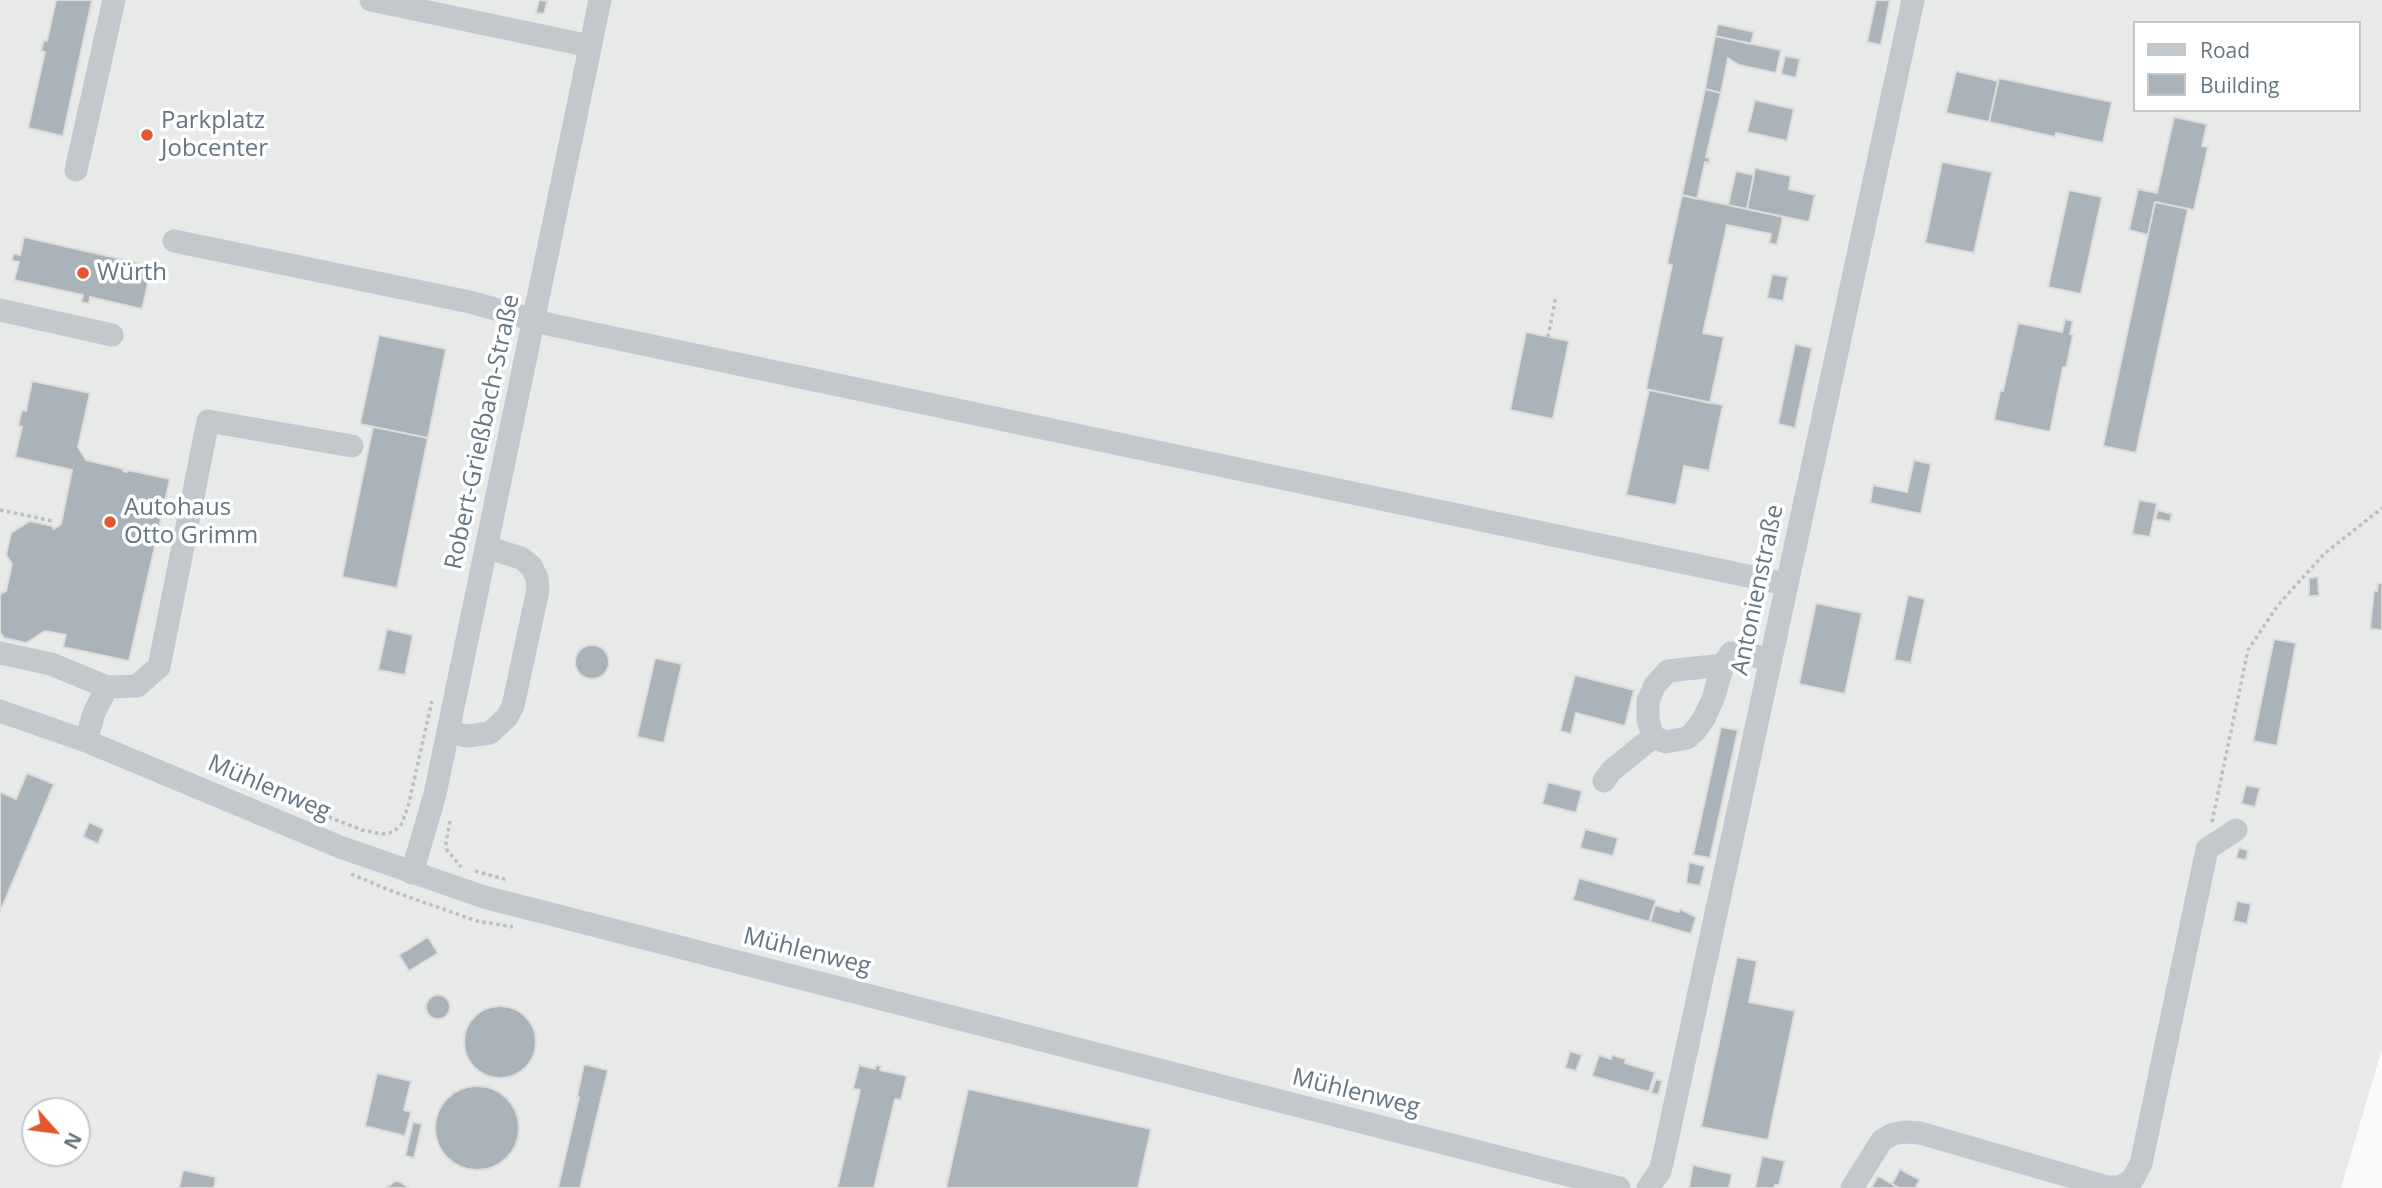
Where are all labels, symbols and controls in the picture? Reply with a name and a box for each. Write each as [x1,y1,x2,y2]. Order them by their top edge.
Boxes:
legend [2134,21,2361,112]
text: Road [2200,36,2250,64]
text: Building [2200,71,2279,99]
place label: Parkplatz Jobcenter [161,107,268,163]
marker: Parkplatz Jobcenter [139,127,155,143]
place label: Würth [97,259,167,287]
marker: Würth [75,265,91,281]
street label: Robert-Grießbach-Straße [440,292,526,572]
place label: Autohaus Otto Grimm [124,494,258,550]
street label: Antonienstraße [1726,502,1790,678]
marker: Autohaus Otto Grimm [102,514,118,530]
street label: Mühlenweg [203,749,335,827]
street label: Mühlenweg [740,922,874,982]
street label: Mühlenweg [1289,1063,1423,1123]
north arrow [21,1097,91,1167]
text: N [58,1128,88,1154]

